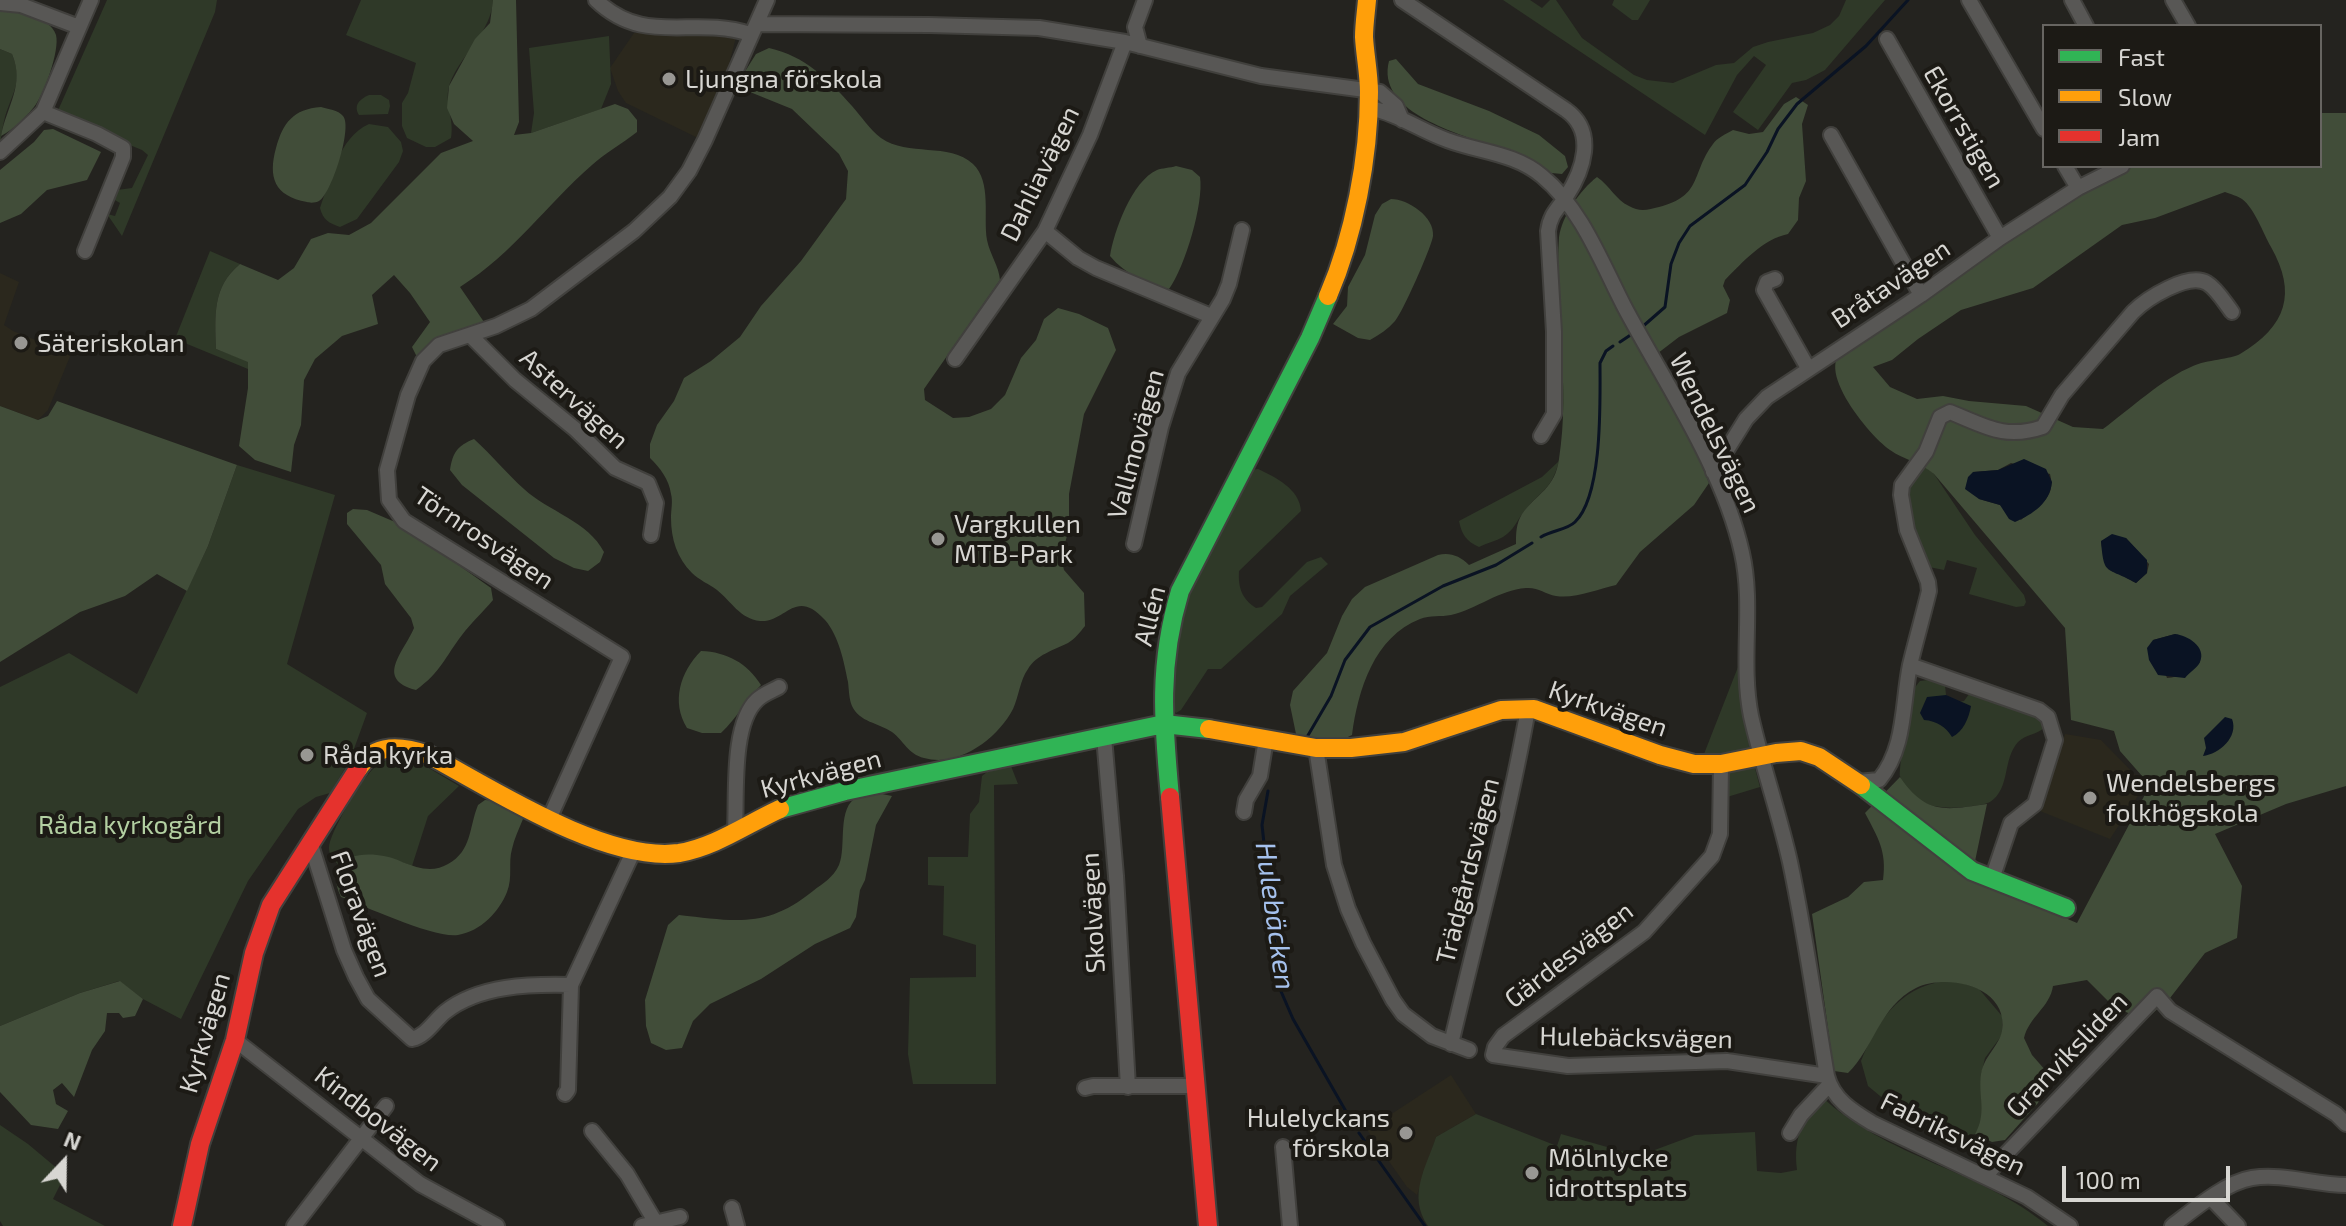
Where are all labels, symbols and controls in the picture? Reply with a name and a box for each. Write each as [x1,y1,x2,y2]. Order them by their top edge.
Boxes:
legend [2042,24,2322,168]
text: Fast [2118,42,2165,71]
street label: Ekorrstigen [1916,60,2012,194]
place label: Ljungna förskola [685,63,882,95]
marker: Ljungna förskola [660,70,678,88]
text: Slow [2118,82,2172,111]
street label: Dahliavägen [994,101,1086,247]
text: Jam [2118,122,2160,151]
street label: Bråtavägen [1826,233,1956,335]
place label: Säteriskolan [37,327,185,359]
marker: Säteriskolan [12,334,30,352]
street label: Astervägen [513,342,635,456]
street label: Wendelsvägen [1663,348,1767,518]
street label: Vallmovägen [1101,366,1171,522]
street label: Törnrosvägen [408,480,560,596]
place label: Vargkullen MTB-Park [954,508,1081,570]
marker: Vargkullen MTB-Park [929,530,947,548]
street label: Allén [1128,583,1172,649]
street label: Kyrkvägen [1545,674,1671,744]
place label: Råda kyrka [323,739,453,771]
street label: Kyrkvägen [757,743,885,805]
marker: Råda kyrka [298,746,316,764]
place label: Wendelsbergs folkhögskola [2106,767,2276,828]
street label: Trädgårdsvägen [1430,775,1506,967]
marker: Wendelsbergs folkhögskola [2081,789,2099,807]
park label: Råda kyrkogård [38,809,222,841]
water label: Hulebäcken [1248,840,1302,992]
street label: Floravägen [324,846,398,982]
street label: Skolvägen [1074,852,1112,974]
street label: Gärdesvägen [1499,895,1639,1015]
street label: Kyrkvägen [173,969,237,1097]
street label: Granviksliden [2000,986,2134,1124]
street label: Hulebäcksvägen [1539,1021,1733,1055]
street label: Kindbovägen [308,1060,448,1178]
street label: Fabriksvägen [1876,1086,2030,1182]
place label: Hulelyckans förskola [1247,1102,1390,1164]
north arrow [24,1122,104,1202]
marker: Hulelyckans förskola [1397,1124,1415,1142]
text: N [61,1125,85,1155]
place label: Mölnlycke idrottsplats [1548,1142,1687,1204]
scale bar [2066,1150,2234,1200]
marker: Mölnlycke idrottsplats [1523,1164,1541,1182]
text: 100 m [2076,1165,2141,1194]

